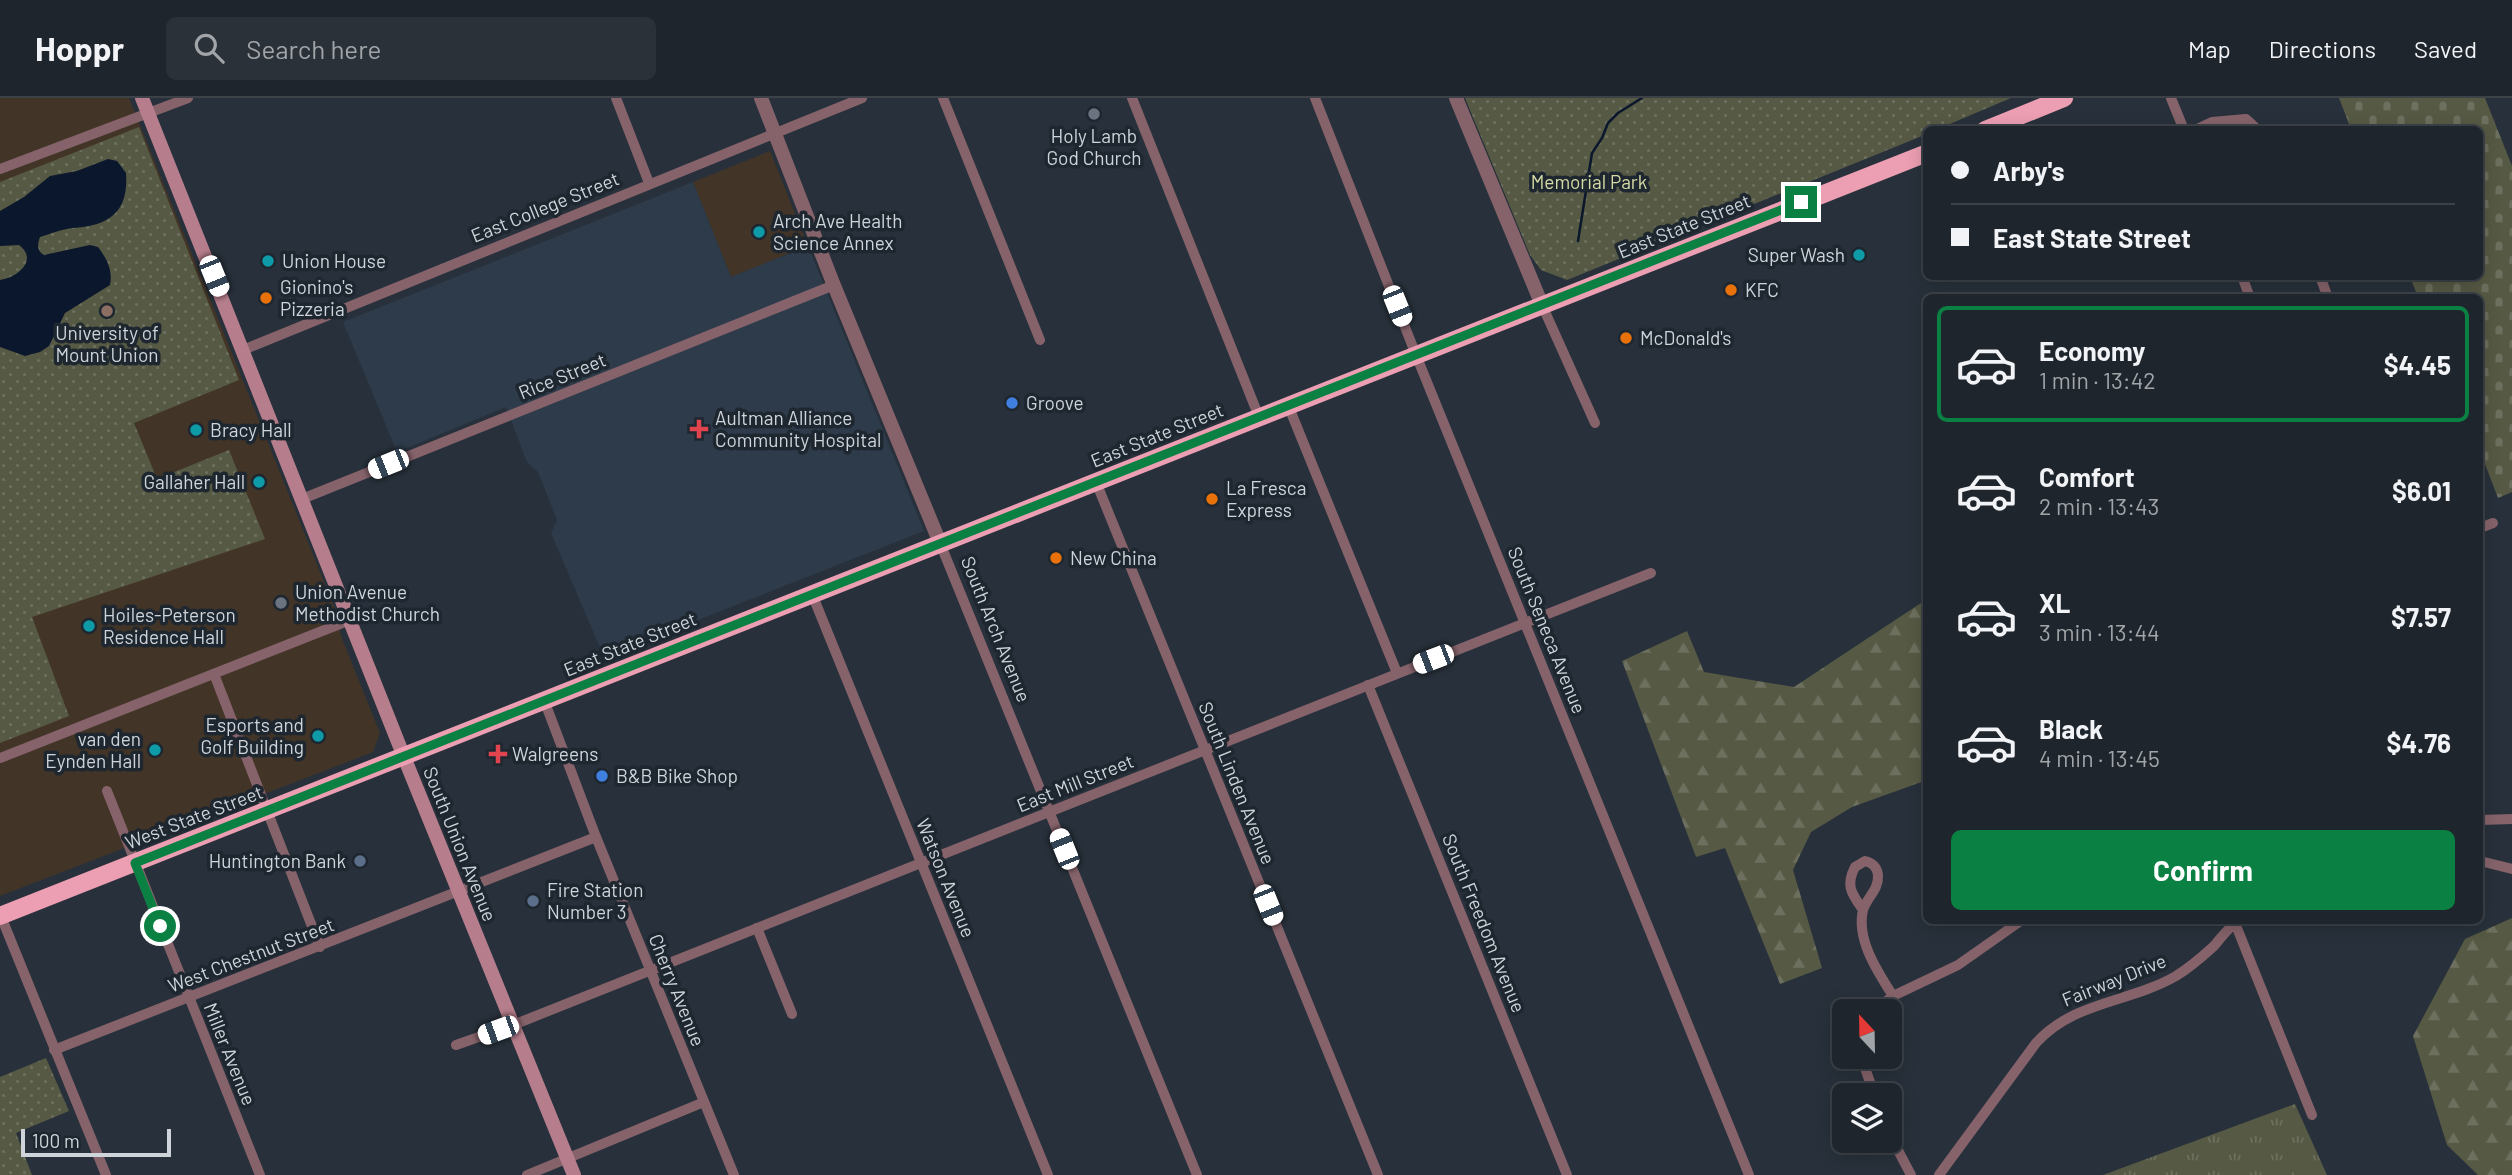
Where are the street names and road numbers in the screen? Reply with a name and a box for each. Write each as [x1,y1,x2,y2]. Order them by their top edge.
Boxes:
street label: East College Street [467,166,622,247]
street label: East State Street [1614,188,1754,263]
street label: Rice Street [515,348,609,403]
street label: East State Street [1087,397,1227,472]
street label: South Seneca Avenue [1503,543,1591,717]
street label: South Arch Avenue [957,553,1036,705]
street label: East State Street [560,606,700,681]
street label: South Linden Avenue [1194,698,1281,867]
street label: East Mill Street [1013,749,1137,816]
street label: South Union Avenue [419,763,502,925]
street label: West State Street [122,780,266,853]
street label: Watson Avenue [912,815,981,941]
street label: South Freedom Avenue [1438,830,1531,1016]
street label: West Chestnut Street [164,912,337,997]
street label: Cherry Avenue [644,930,710,1049]
street label: Fairway Drive [2058,948,2169,1011]
street label: Miller Avenue [199,999,261,1108]

